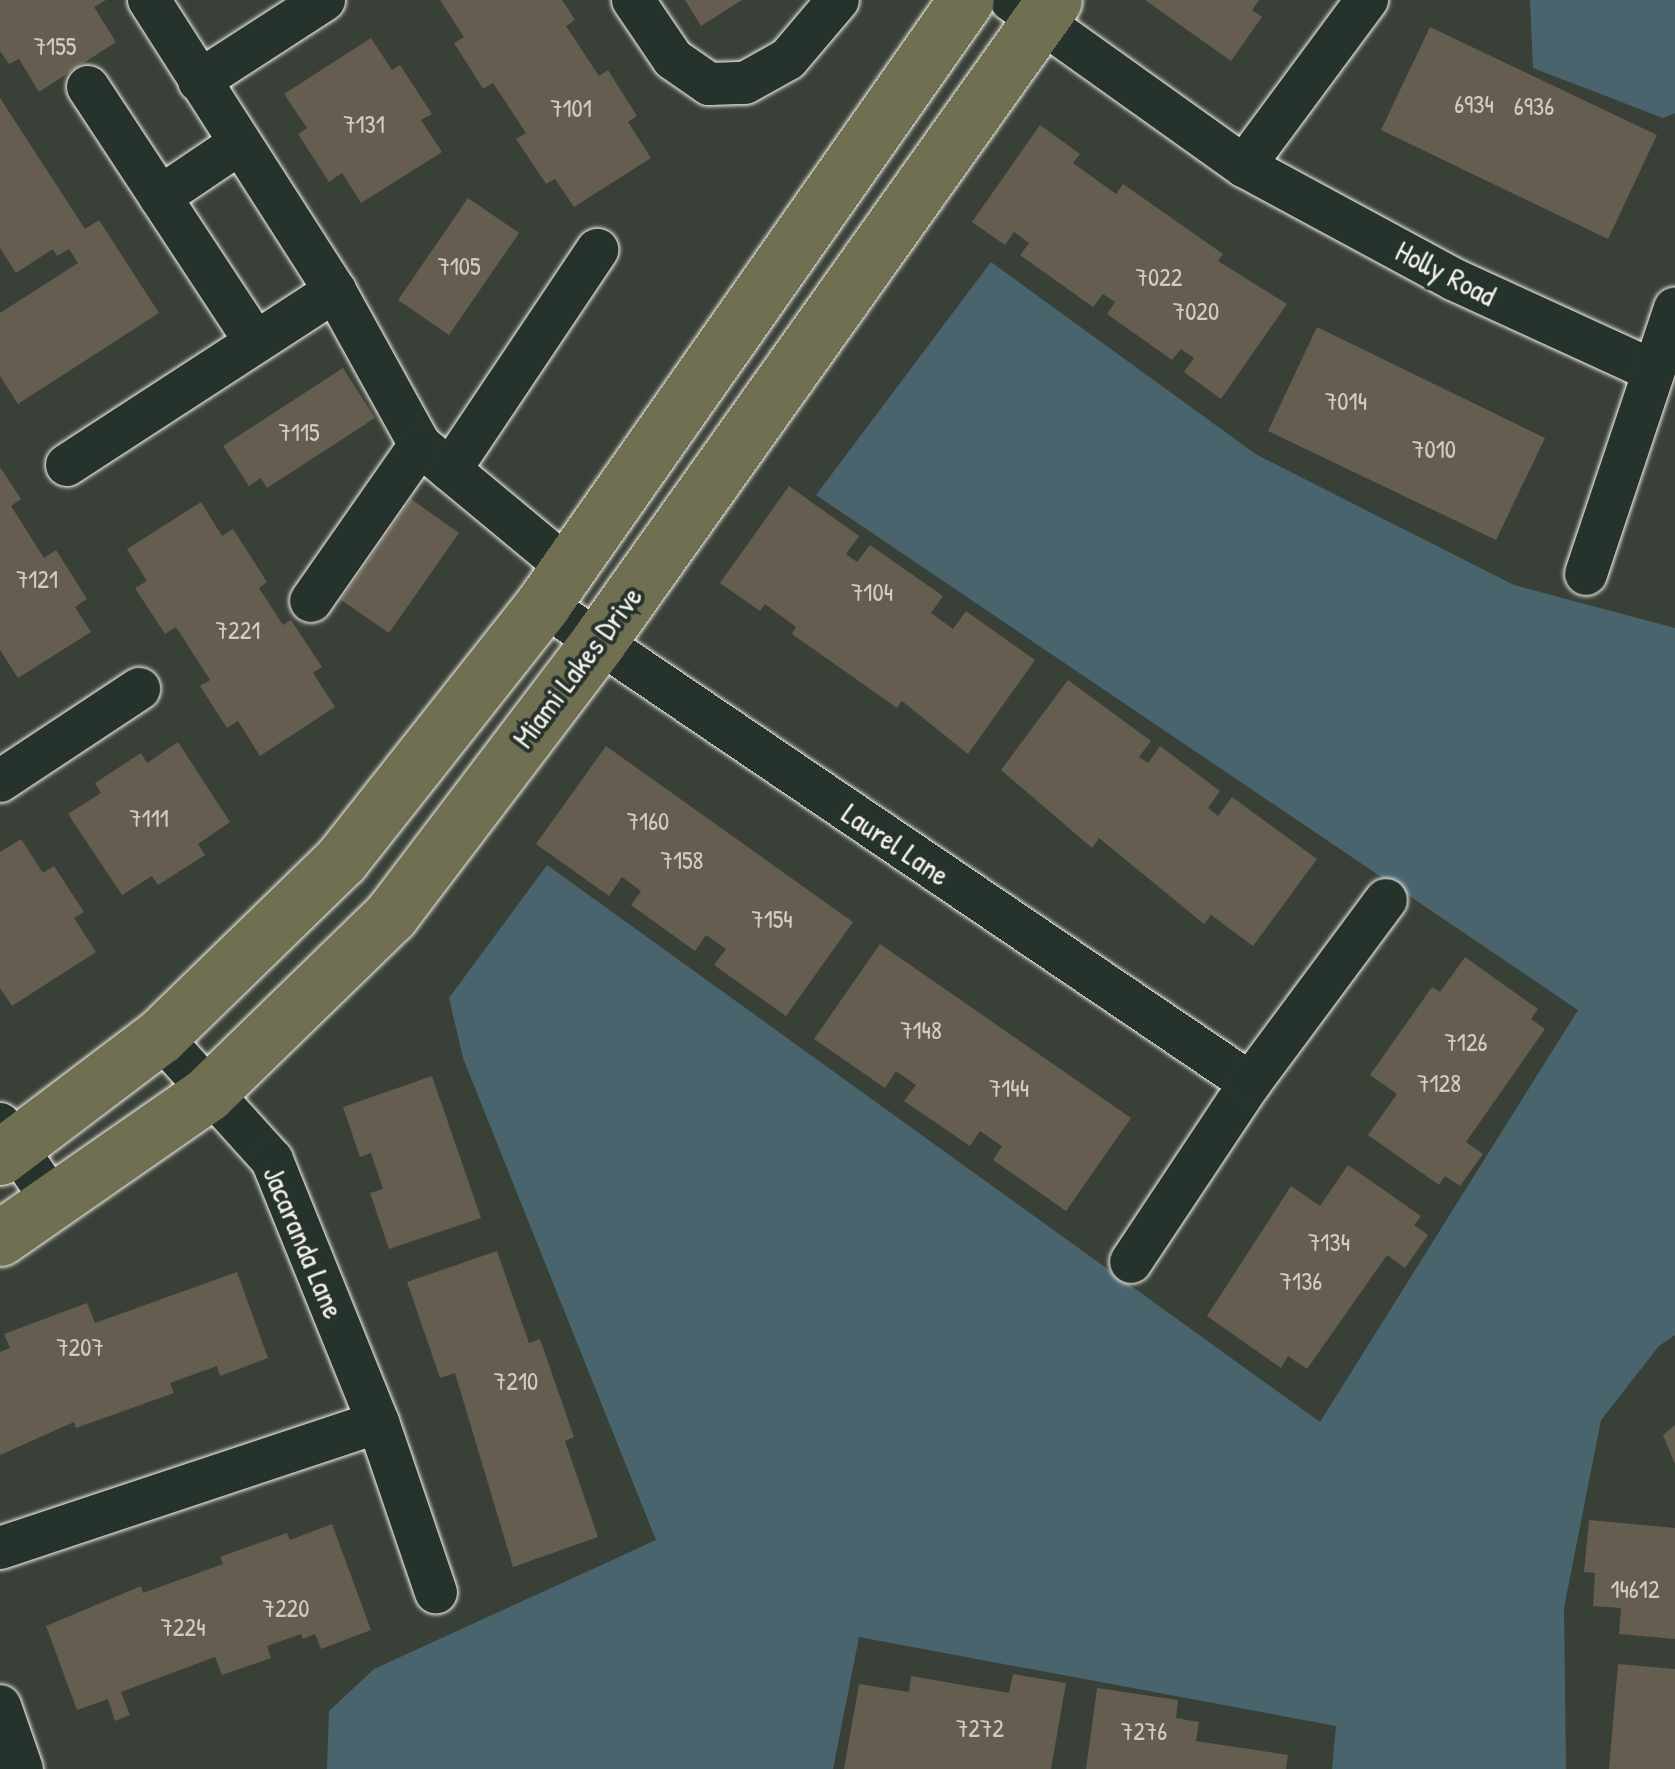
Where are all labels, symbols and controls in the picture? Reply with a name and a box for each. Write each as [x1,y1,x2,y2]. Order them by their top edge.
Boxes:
house number: 7155 [34,31,76,61]
house number: 6934 [1454,89,1494,119]
house number: 6936 [1514,91,1554,121]
house number: 7101 [550,93,592,123]
house number: 7131 [343,109,385,139]
street label: Holly Road [1390,232,1502,314]
house number: 7105 [437,251,481,281]
house number: 7022 [1136,262,1182,292]
house number: 7020 [1173,296,1219,326]
house number: 7014 [1325,386,1367,416]
house number: 7115 [278,417,320,447]
house number: 7010 [1412,434,1456,464]
house number: 7121 [16,564,58,594]
house number: 7104 [851,577,893,607]
street label: Miami Lakes Drive [505,579,649,755]
house number: 7221 [216,615,260,645]
street label: Laurel Lane [835,795,957,893]
house number: 7111 [129,803,169,833]
house number: 7160 [627,806,669,836]
house number: 7158 [661,845,703,875]
house number: 7154 [751,904,793,934]
house number: 7148 [900,1015,942,1045]
house number: 7126 [1444,1027,1488,1057]
house number: 7128 [1417,1068,1461,1098]
house number: 7144 [989,1073,1029,1103]
street label: Jacaranda Lane [256,1160,352,1324]
house number: 7134 [1308,1227,1350,1257]
house number: 7136 [1280,1266,1322,1296]
house number: 7207 [56,1332,104,1362]
house number: 7210 [494,1366,538,1396]
house number: 14612 [1610,1574,1660,1604]
house number: 7220 [263,1593,309,1623]
house number: 7224 [160,1612,206,1642]
house number: 7272 [956,1713,1004,1743]
house number: 7276 [1121,1716,1167,1746]

